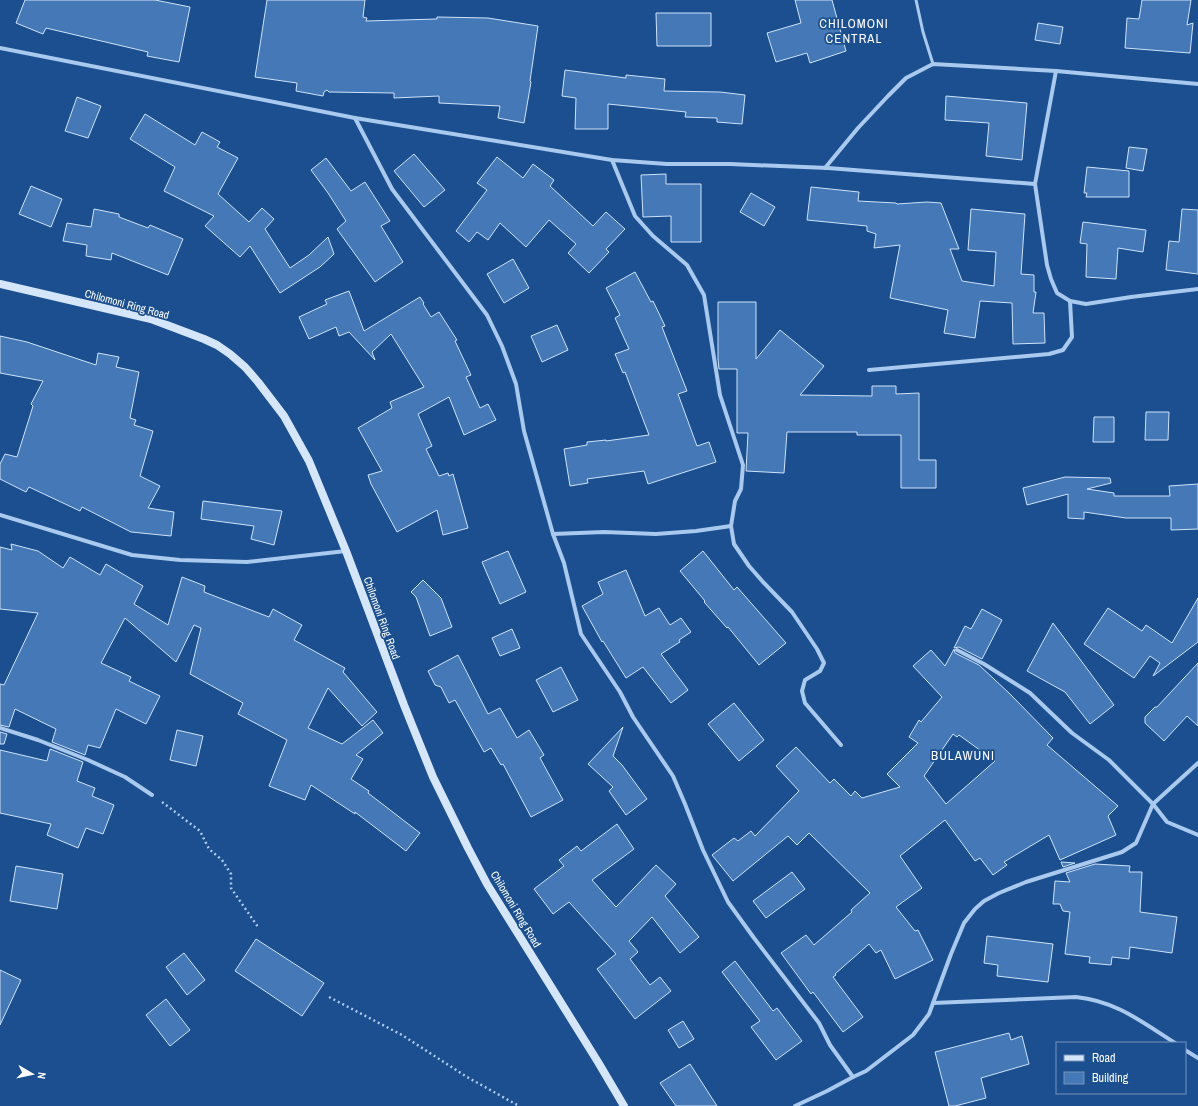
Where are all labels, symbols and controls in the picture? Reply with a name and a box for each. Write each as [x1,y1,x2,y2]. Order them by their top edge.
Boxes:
district label: CHILOMONI CENTRAL [819,15,889,47]
street label: Chilomoni Ring Road [83,286,171,322]
street label: Chilomoni Ring Road [361,575,403,661]
district label: BULAWUNI [931,747,995,764]
street label: Chilomoni Ring Road [488,868,544,950]
legend [1056,1042,1186,1094]
text: Road [1092,1050,1116,1066]
north arrow [12,1054,52,1094]
text: Building [1092,1070,1129,1086]
text: N [34,1071,49,1080]

